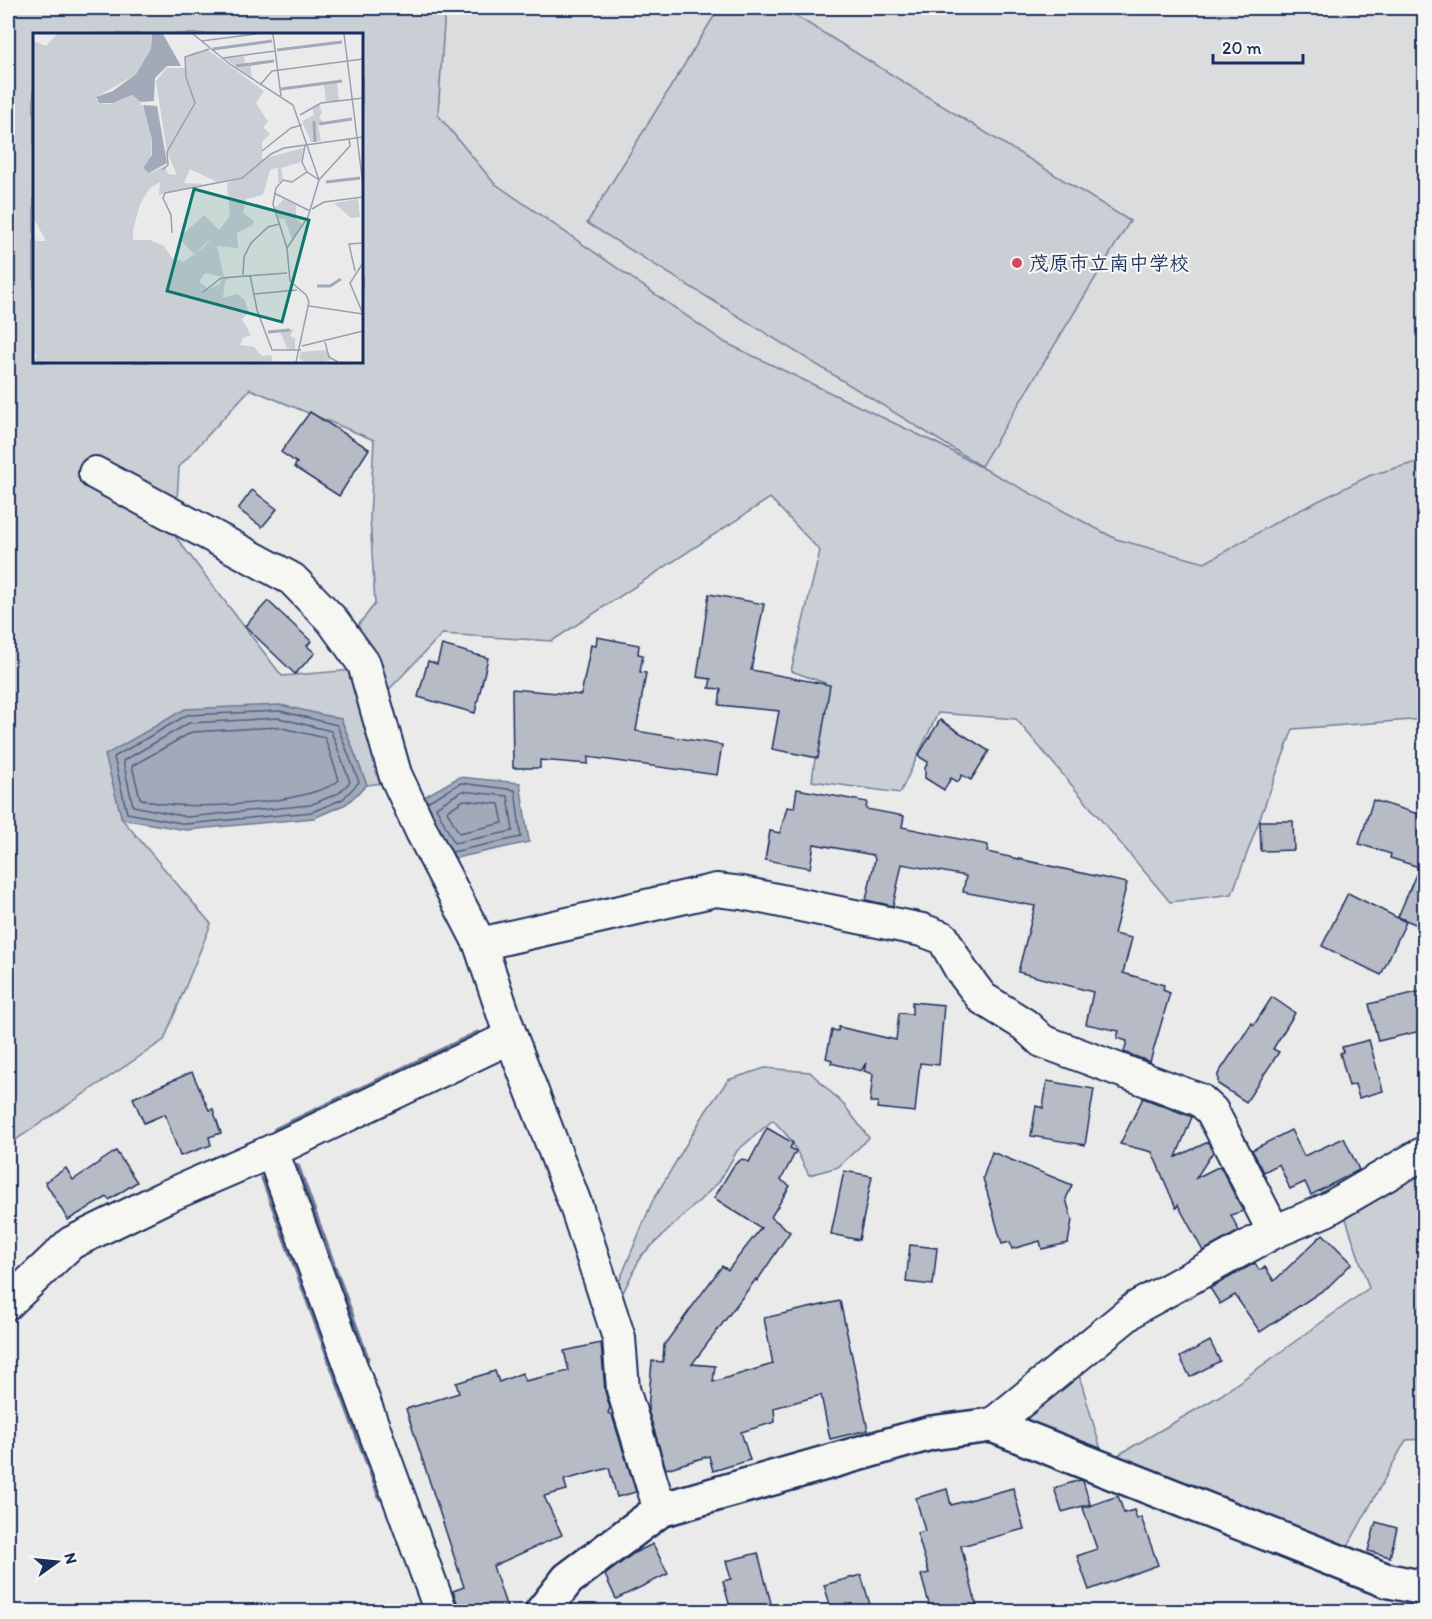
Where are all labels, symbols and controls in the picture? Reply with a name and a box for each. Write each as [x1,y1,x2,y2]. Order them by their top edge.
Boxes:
scale bar [1213,27,1303,65]
inset map [33,33,363,363]
text: 20 m [1222,37,1262,59]
place label: 茂原市立南中学校 [1029,251,1189,275]
marker: 茂原市立南中学校 [1010,256,1024,270]
north arrow [27,1532,87,1592]
text: N [60,1551,82,1566]

